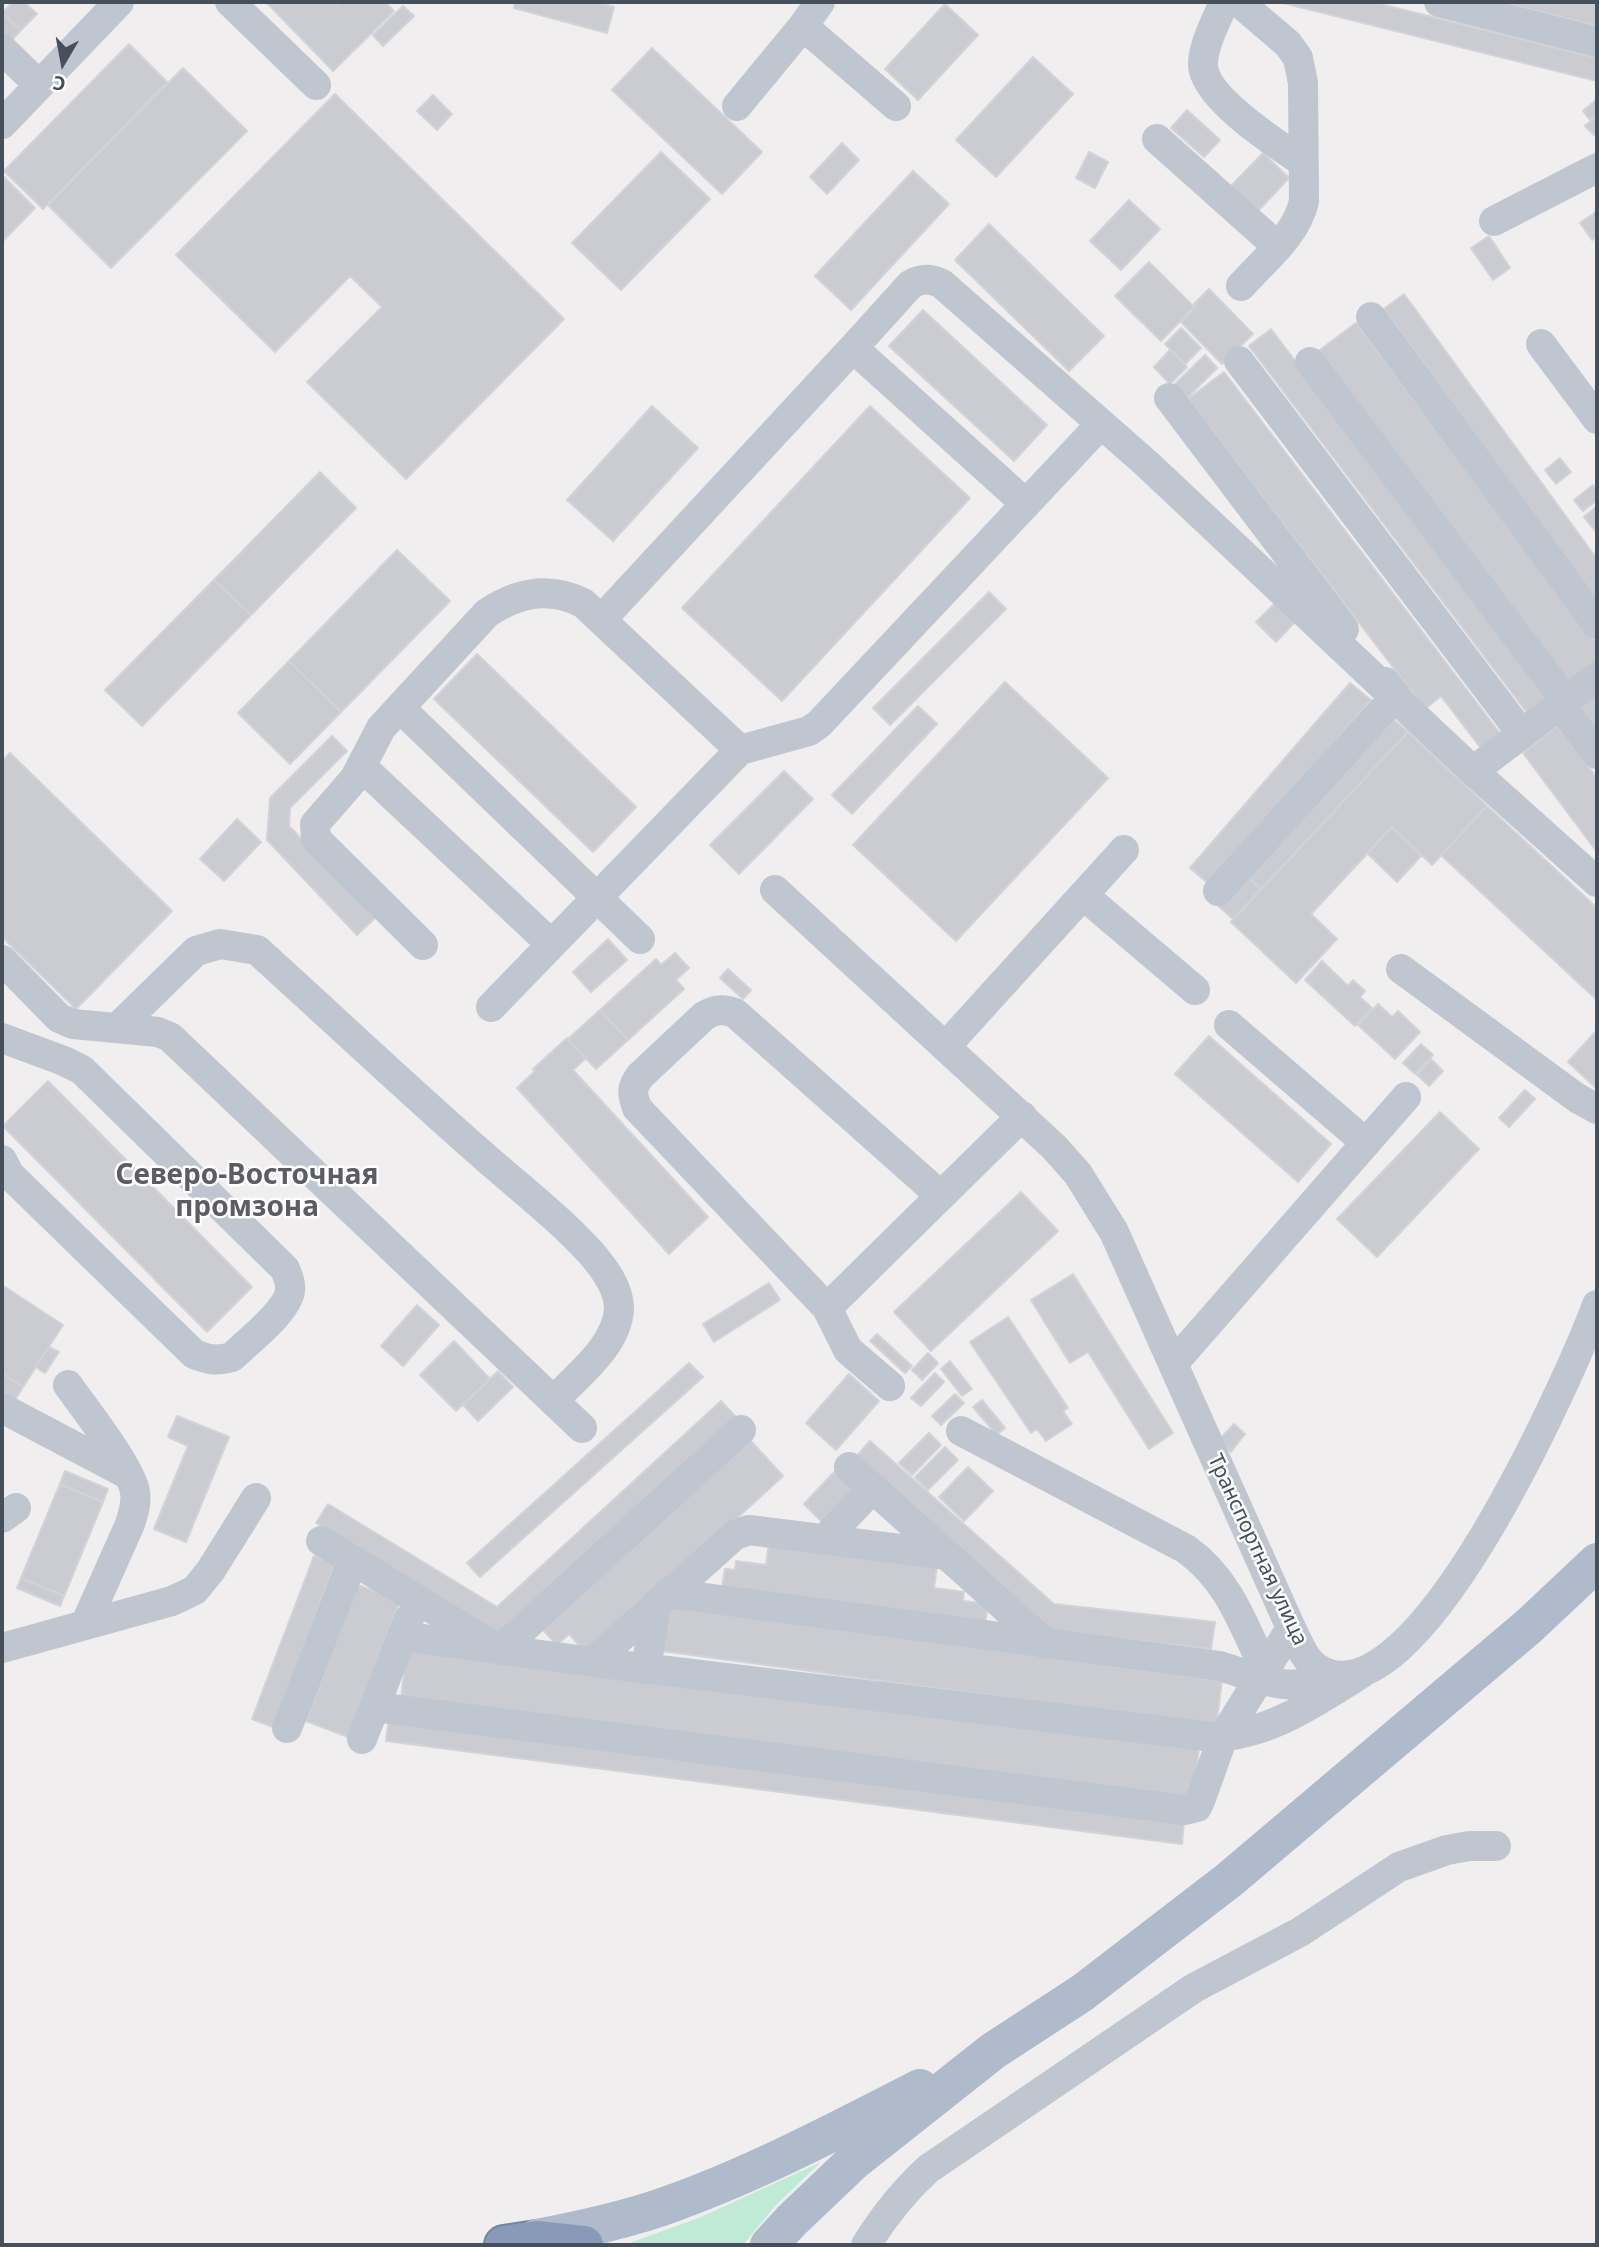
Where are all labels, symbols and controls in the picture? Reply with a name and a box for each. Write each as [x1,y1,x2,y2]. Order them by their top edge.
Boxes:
north arrow [28,28,98,98]
text: С [51,70,68,98]
district label: Северо-Восточная промзона [116,1159,378,1225]
street label: Транспортная улица [1202,1450,1312,1650]

